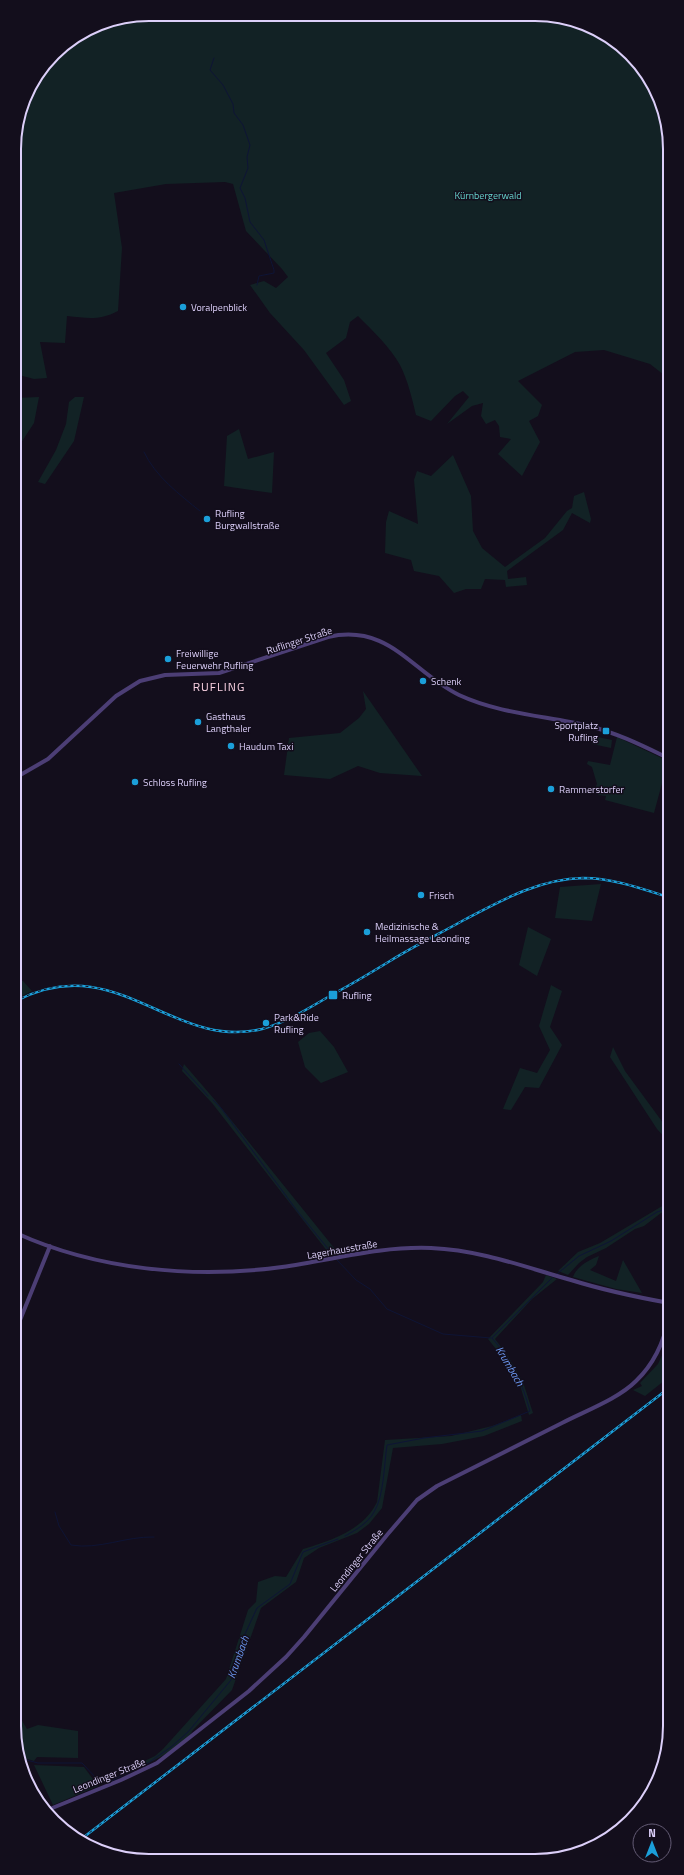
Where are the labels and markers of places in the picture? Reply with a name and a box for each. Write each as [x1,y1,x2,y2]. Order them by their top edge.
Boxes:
place label: Voralpenblick [191,300,247,315]
marker: Voralpenblick [178,302,188,312]
place label: Rufling Burgwallstraße [215,506,280,533]
marker: Rufling Burgwallstraße [202,514,212,524]
place label: Freiwillige Feuerwehr Rufling [176,646,253,673]
marker: Freiwillige Feuerwehr Rufling [163,654,173,664]
place label: Schenk [431,674,462,689]
marker: Schenk [418,676,428,686]
place label: Gasthaus Langthaler [206,709,252,736]
marker: Gasthaus Langthaler [193,717,203,727]
place label: Sportplatz Rufling [554,718,598,745]
marker: Sportplatz Rufling [601,726,611,736]
place label: Haudum Taxi [239,739,293,754]
marker: Haudum Taxi [226,741,236,751]
place label: Schloss Rufling [143,775,207,790]
marker: Schloss Rufling [130,777,140,787]
place label: Rammerstorfer [559,782,625,797]
marker: Rammerstorfer [546,784,556,794]
place label: Frisch [429,888,454,903]
marker: Frisch [416,890,426,900]
place label: Medizinische & Heilmassage Leonding [375,919,470,946]
marker: Medizinische & Heilmassage Leonding [362,927,372,937]
place label: Rufling [342,988,372,1003]
marker: Rufling [327,989,339,1001]
place label: Park&Ride Rufling [274,1010,319,1037]
marker: Park&Ride Rufling [261,1018,271,1028]

